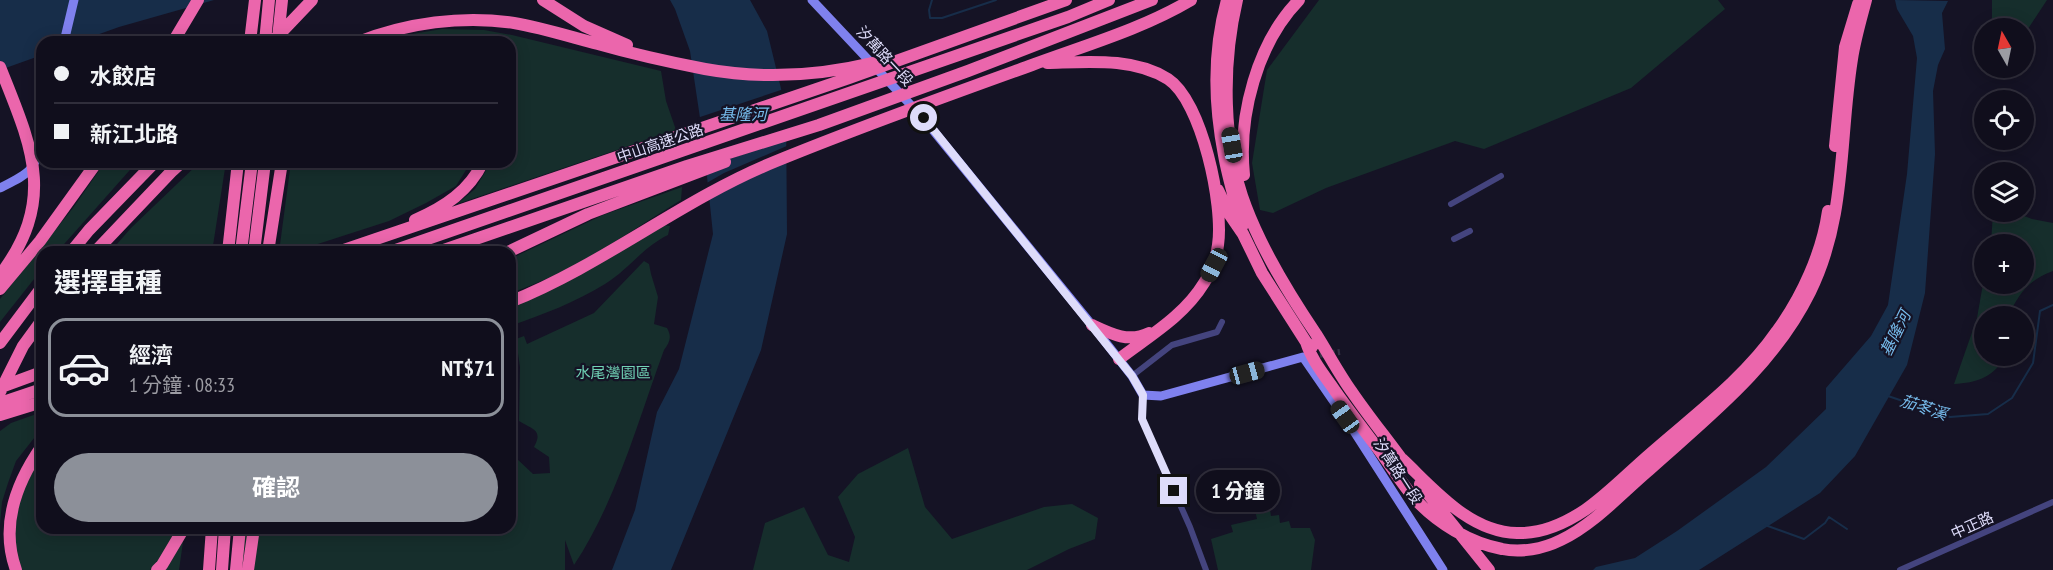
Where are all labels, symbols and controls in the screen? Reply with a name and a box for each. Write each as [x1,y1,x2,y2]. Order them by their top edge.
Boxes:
north arrow [1974,18,2034,78]
map controls [1974,18,2034,366]
street label: 汐萬路一段 [852,22,918,90]
text: 水餃店 [90,62,156,90]
button: locate [1974,90,2034,150]
water label: 基隆河 [719,104,770,124]
route start [910,104,937,131]
street label: 中山高速公路 [614,119,706,167]
text: 新江北路 [90,120,178,148]
car [1220,126,1244,164]
button: layers [1974,162,2034,222]
button: + [1974,234,2034,294]
car [1198,245,1230,285]
text: 選擇車種 [54,265,162,299]
water label: 基隆河 [1875,304,1916,359]
button: − [1974,306,2034,366]
icon: car [57,341,111,395]
text: 經濟 [129,341,173,369]
text: NT$71 [441,354,495,382]
car [1227,360,1267,386]
park label: 水尾灣園區 [575,363,651,382]
text: 1 分鐘 · 08:33 [129,372,235,398]
water label: 茄苳溪 [1898,390,1952,425]
car [1327,397,1363,437]
street label: 汐萬路一段 [1370,434,1426,508]
button: 確認 [54,453,498,522]
callout: 1 分鐘 [1195,470,1279,512]
route end [1160,477,1187,504]
text: 1 分鐘 [1211,478,1265,504]
street label: 中正路 [1948,507,1996,543]

